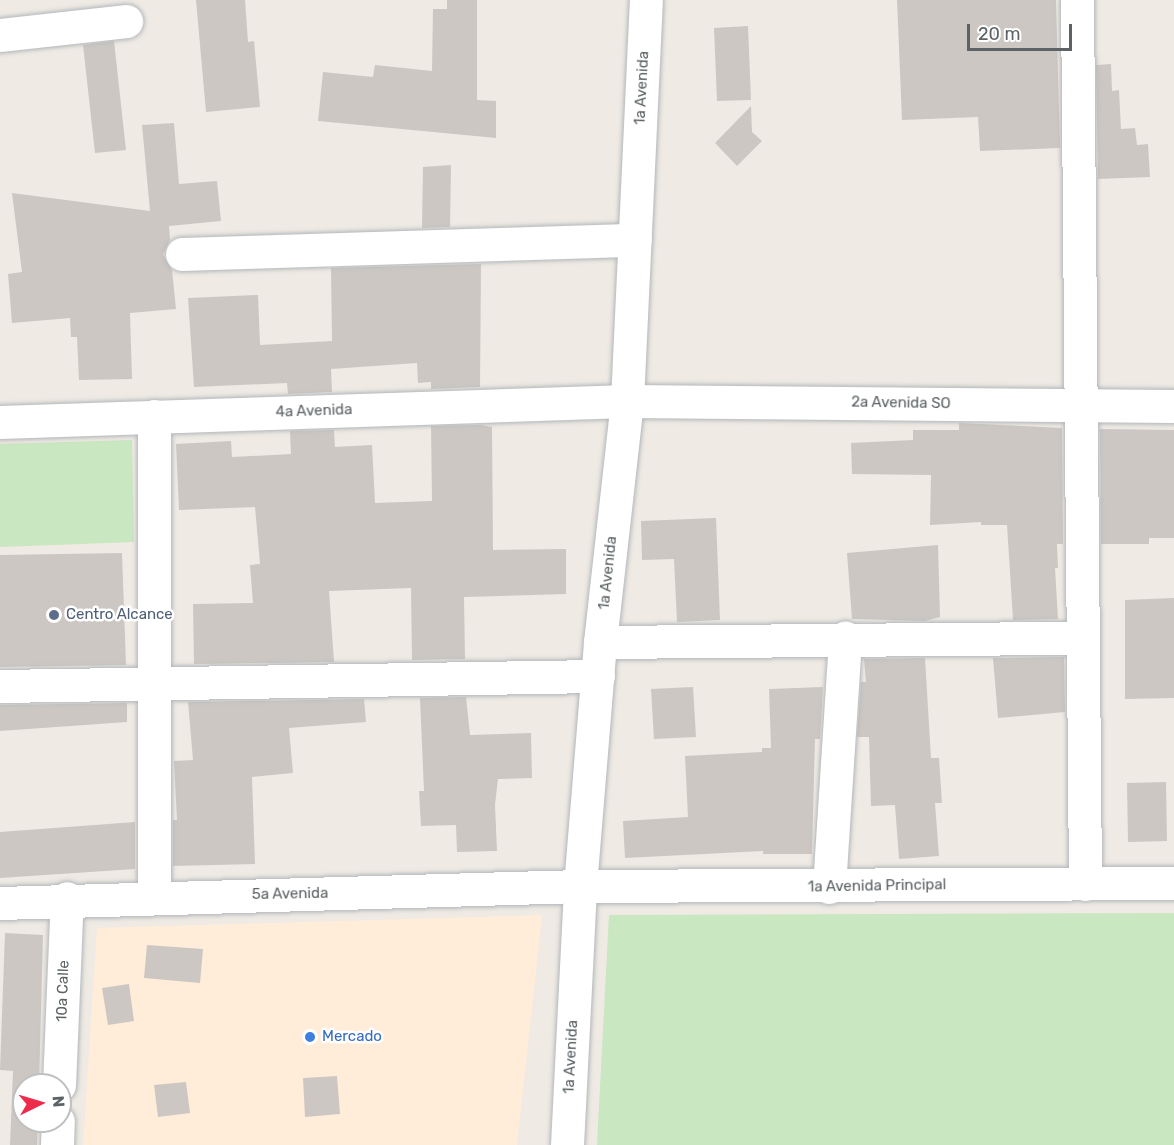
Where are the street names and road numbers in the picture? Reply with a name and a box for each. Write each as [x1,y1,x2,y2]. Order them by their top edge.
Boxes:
street label: 1a Avenida [631,50,653,126]
street label: 2a Avenida SO [851,393,951,413]
street label: 4a Avenida [275,401,353,421]
street label: 1a Avenida [595,535,621,611]
street label: 1a Avenida Principal [807,876,947,896]
street label: 5a Avenida [251,884,329,904]
street label: 10a Calle [53,960,73,1022]
street label: 1a Avenida [560,1019,582,1095]

